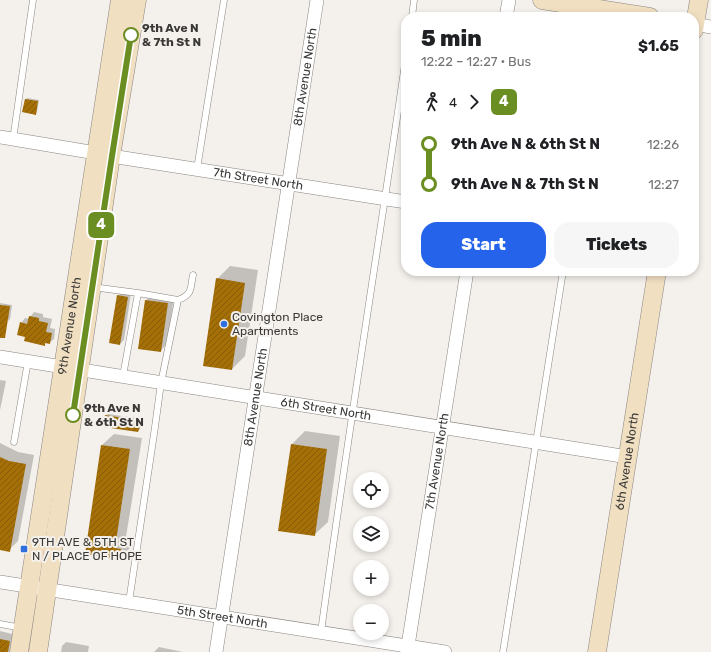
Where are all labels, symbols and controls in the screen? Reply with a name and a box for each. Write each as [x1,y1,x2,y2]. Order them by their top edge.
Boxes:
place label: 9th Ave N & 7th St N [142,21,201,49]
text: 5 min [421,25,482,52]
marker: 9th Ave N & 7th St N [123,27,139,43]
street label: 8th Avenue North [291,27,320,127]
text: $1.65 [638,37,679,55]
text: 12:22 – 12:27 · Bus [421,54,531,69]
icon: walk [421,91,443,113]
icon: forward [463,91,485,113]
text: 4 [499,93,509,110]
text: 4 [449,95,457,110]
text: 9th Ave N & 6th St N [451,135,600,153]
text: 12:26 [647,137,679,152]
street label: 7th Street North [212,165,304,193]
text: 9th Ave N & 7th St N [451,175,599,193]
text: 12:27 [648,177,679,192]
line badge: 4 [88,212,114,238]
text: 4 [96,216,106,233]
button: Start [421,222,546,268]
button: Tickets [554,222,679,268]
street label: 9th Avenue North [55,276,84,376]
place label: Covington Place Apartments [232,310,323,338]
marker: Covington Place Apartments [219,319,229,329]
street label: 8th Avenue North [241,347,270,447]
street label: 6th Street North [279,395,372,423]
place label: 9th Ave N & 6th St N [84,401,144,429]
marker: 9th Ave N & 6th St N [65,407,81,423]
street label: 6th Avenue North [612,411,642,511]
street label: 7th Avenue North [423,412,452,511]
map controls [353,472,389,640]
button: locate [353,472,389,508]
button: layers [353,516,389,552]
place label: 9TH AVE & 5TH ST N / PLACE OF HOPE [32,535,142,563]
marker: 9TH AVE & 5TH ST N / PLACE OF HOPE [19,544,29,554]
button: + [353,560,389,596]
street label: 5th Street North [176,603,269,631]
button: − [353,604,389,640]

